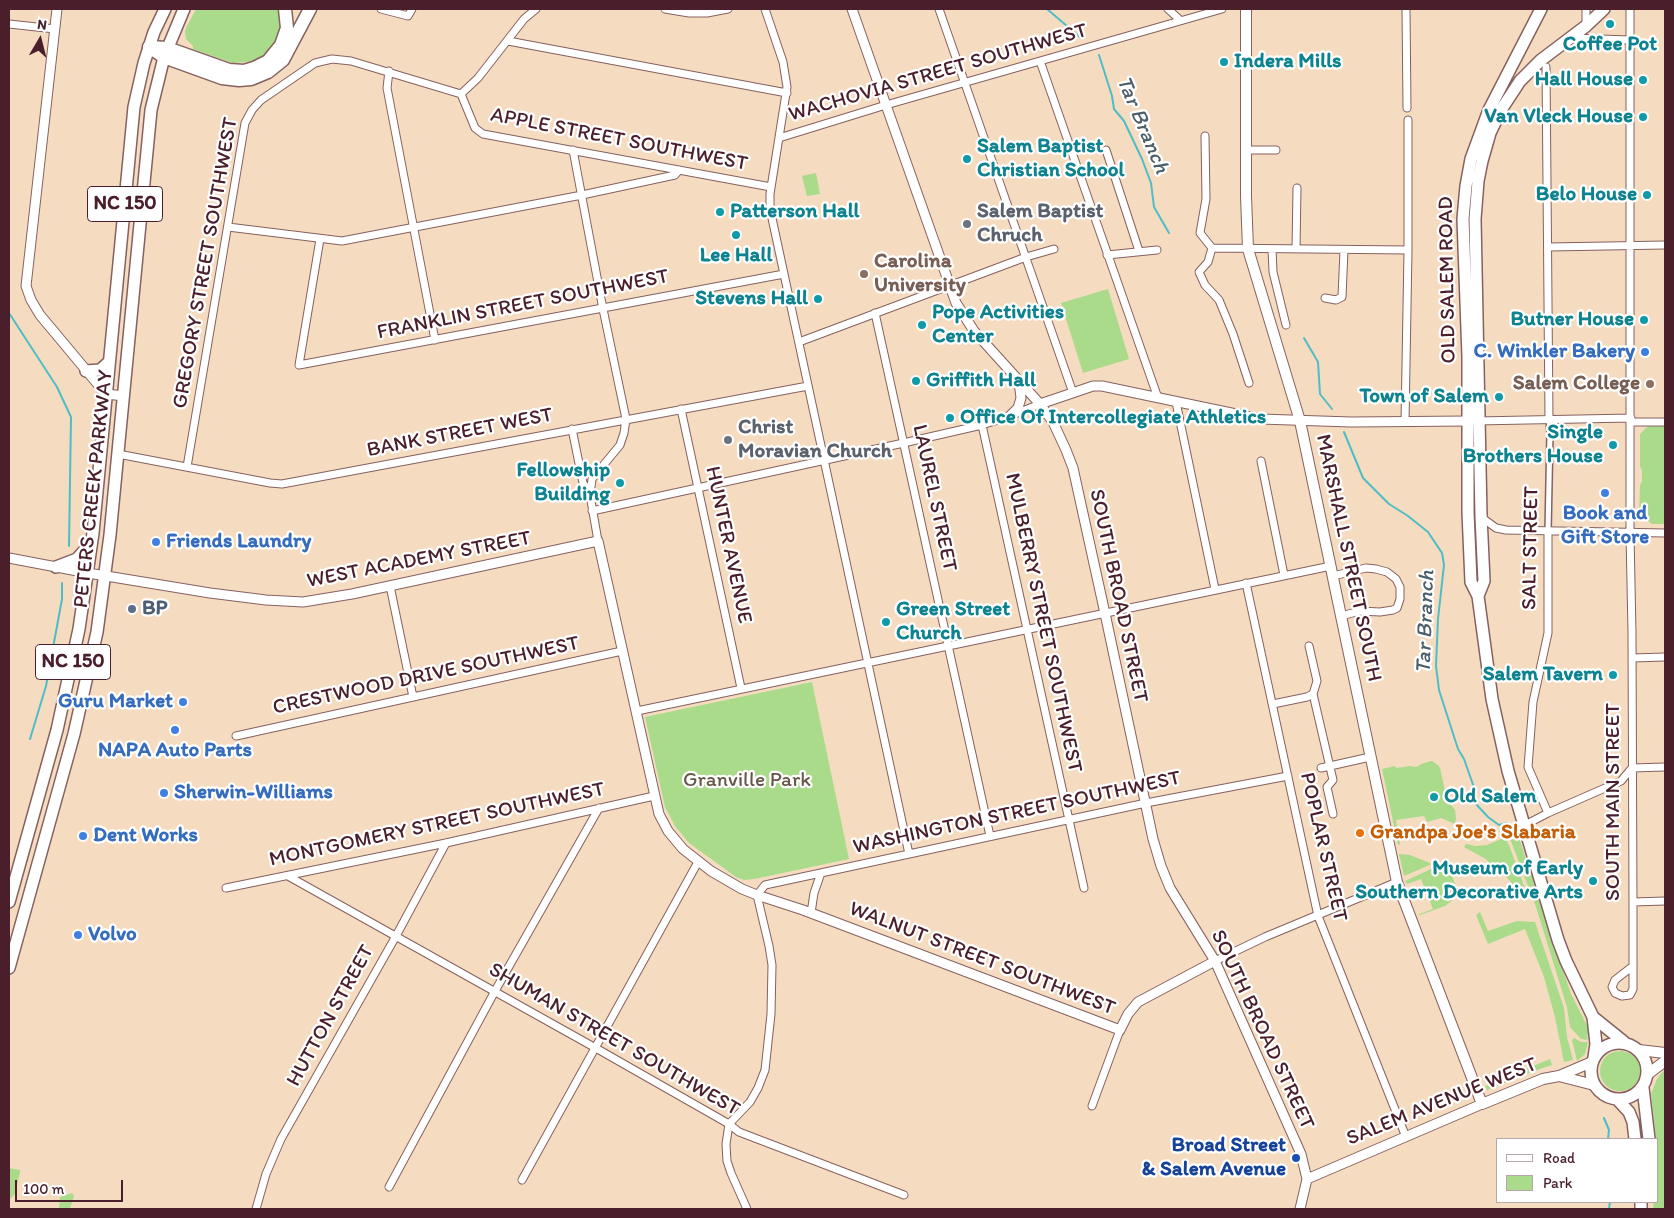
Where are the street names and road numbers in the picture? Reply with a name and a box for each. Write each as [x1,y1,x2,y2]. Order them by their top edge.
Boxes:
street label: WACHOVIA STREET SOUTHWEST [786,18,1090,128]
street label: APPLE STREET SOUTHWEST [488,103,750,177]
street label: GREGORY STREET SOUTHWEST [168,116,244,410]
road number: NC 150 [88,186,162,222]
street label: OLD SALEM ROAD [1434,196,1462,364]
street label: FRANKLIN STREET SOUTHWEST [375,264,671,346]
street label: PETERS CREEK PARKWAY [69,369,119,609]
street label: BANK STREET WEST [365,403,555,463]
street label: LAUREL STREET [906,422,962,574]
street label: MARSHALL STREET SOUTH [1309,432,1387,684]
street label: HUNTER AVENUE [699,464,757,626]
street label: MULBERRY STREET SOUTHWEST [999,471,1087,775]
street label: SALT STREET [1517,486,1545,610]
street label: SOUTH BROAD STREET [1083,487,1153,705]
street label: WEST ACADEMY STREET [305,526,533,594]
street label: CRESTWOOD DRIVE SOUTHWEST [270,631,582,721]
road number: NC 150 [36,644,110,680]
street label: SOUTH MAIN STREET [1601,703,1627,901]
street label: WASHINGTON STREET SOUTHWEST [851,766,1183,860]
street label: POPLAR STREET [1294,770,1352,924]
street label: MONTGOMERY STREET SOUTHWEST [267,777,607,873]
street label: WALNUT STREET SOUTHWEST [845,896,1119,1022]
street label: SOUTH BROAD STREET [1205,926,1319,1134]
street label: HUTTON STREET [282,941,380,1091]
street label: SHUMAN STREET SOUTHWEST [484,958,744,1122]
street label: SALEM AVENUE WEST [1343,1052,1541,1152]

